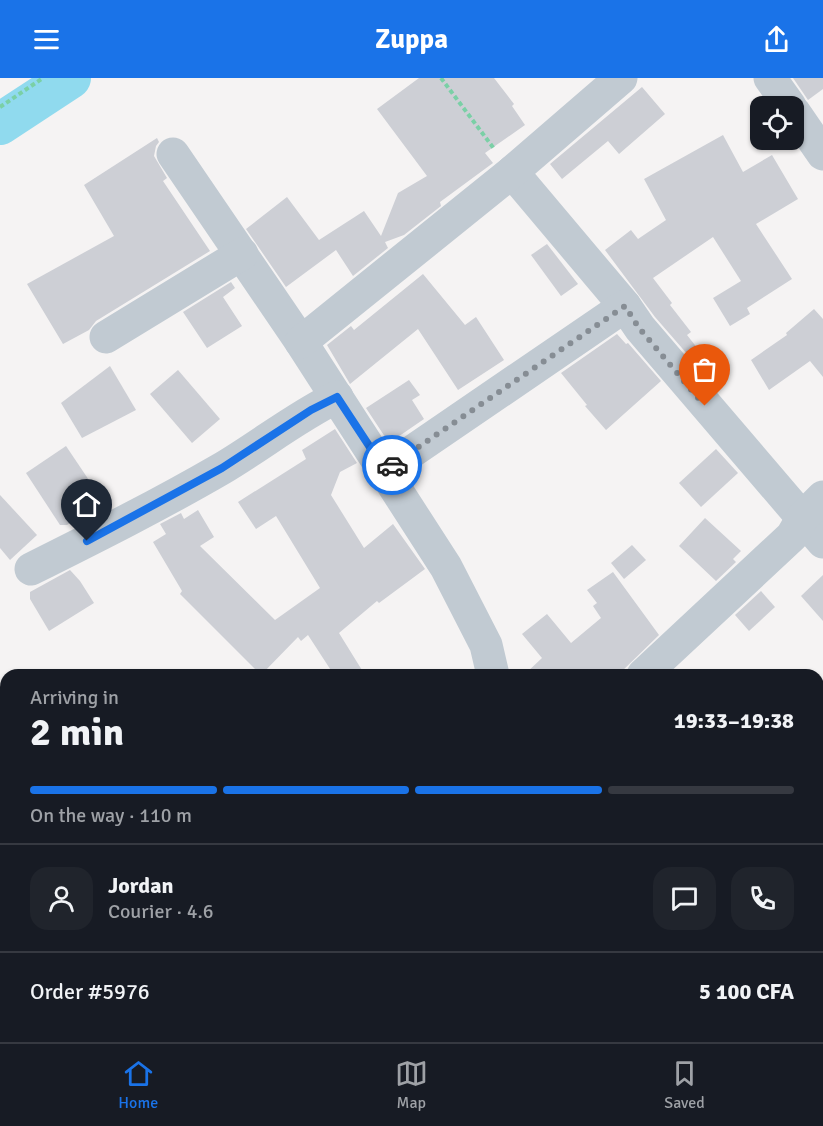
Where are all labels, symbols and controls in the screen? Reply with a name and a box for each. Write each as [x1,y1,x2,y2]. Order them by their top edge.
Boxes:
icon: menu [30,23,63,56]
text: Zuppa [375,23,448,56]
icon: share [760,23,793,56]
map controls [750,96,804,150]
button: locate [750,96,804,150]
pin [679,344,730,406]
icon: bag [688,353,721,386]
courier [362,435,422,495]
icon: car [376,449,409,482]
pin [61,479,112,541]
icon: home [70,488,103,521]
text: Arriving in [30,685,119,710]
text: 19:33–19:38 [674,707,794,734]
text: 2 min [30,708,124,756]
text: On the way · 110 m [30,803,192,828]
button: person [30,867,93,930]
button: chat [653,867,716,930]
button: phone [731,867,794,930]
text: Jordan [108,872,174,899]
text: Courier · 4.6 [108,899,214,924]
text: Order #5976 [30,978,150,1005]
text: 5 100 CFA [699,978,794,1005]
tab: Home [118,1057,158,1113]
tab: Map [395,1057,428,1113]
tab: Saved [664,1057,705,1113]

